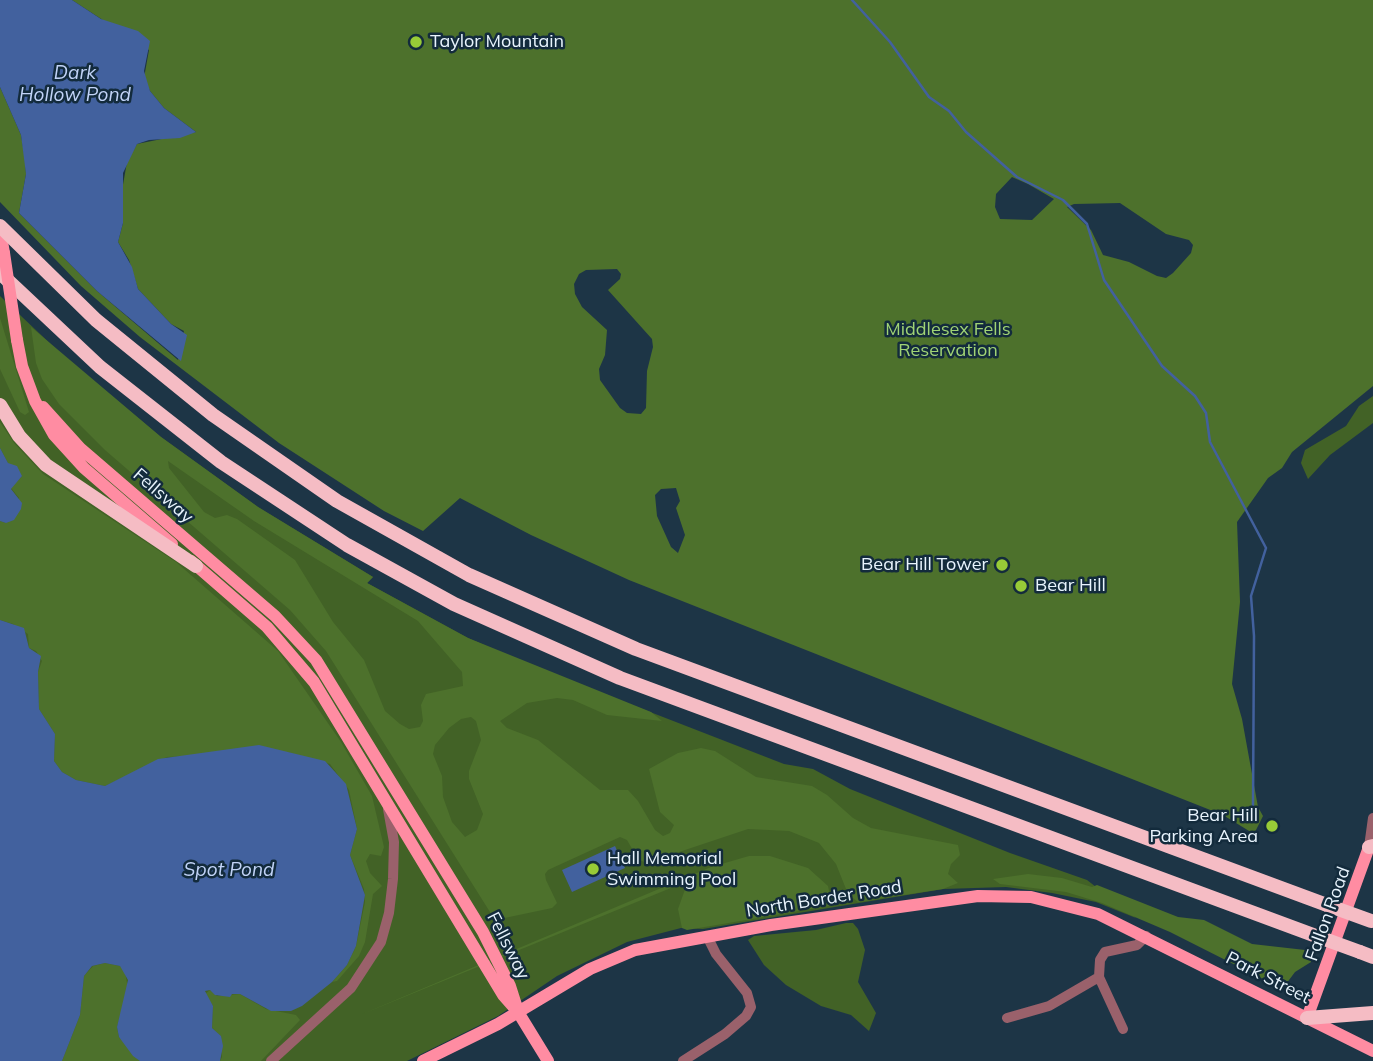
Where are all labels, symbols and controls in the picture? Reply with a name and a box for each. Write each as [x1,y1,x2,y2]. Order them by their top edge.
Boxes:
place label: Taylor Mountain [430,31,564,53]
marker: Taylor Mountain [408,34,424,50]
water label: Dark Hollow Pond [19,62,131,106]
park label: Middlesex Fells Reservation [885,319,1011,362]
street label: Fellsway [129,464,197,528]
place label: Bear Hill Tower [861,554,988,576]
marker: Bear Hill Tower [994,557,1010,573]
place label: Bear Hill [1035,575,1106,597]
marker: Bear Hill [1013,578,1029,594]
place label: Bear Hill Parking Area [1149,805,1258,848]
marker: Bear Hill Parking Area [1264,818,1280,834]
place label: Hall Memorial Swimming Pool [607,848,736,890]
water label: Spot Pond [184,859,274,881]
marker: Hall Memorial Swimming Pool [585,861,601,877]
street label: Fallon Road [1301,864,1355,964]
street label: North Border Road [745,876,903,922]
street label: Fellsway [482,909,534,983]
street label: Park Street [1222,947,1314,1009]

